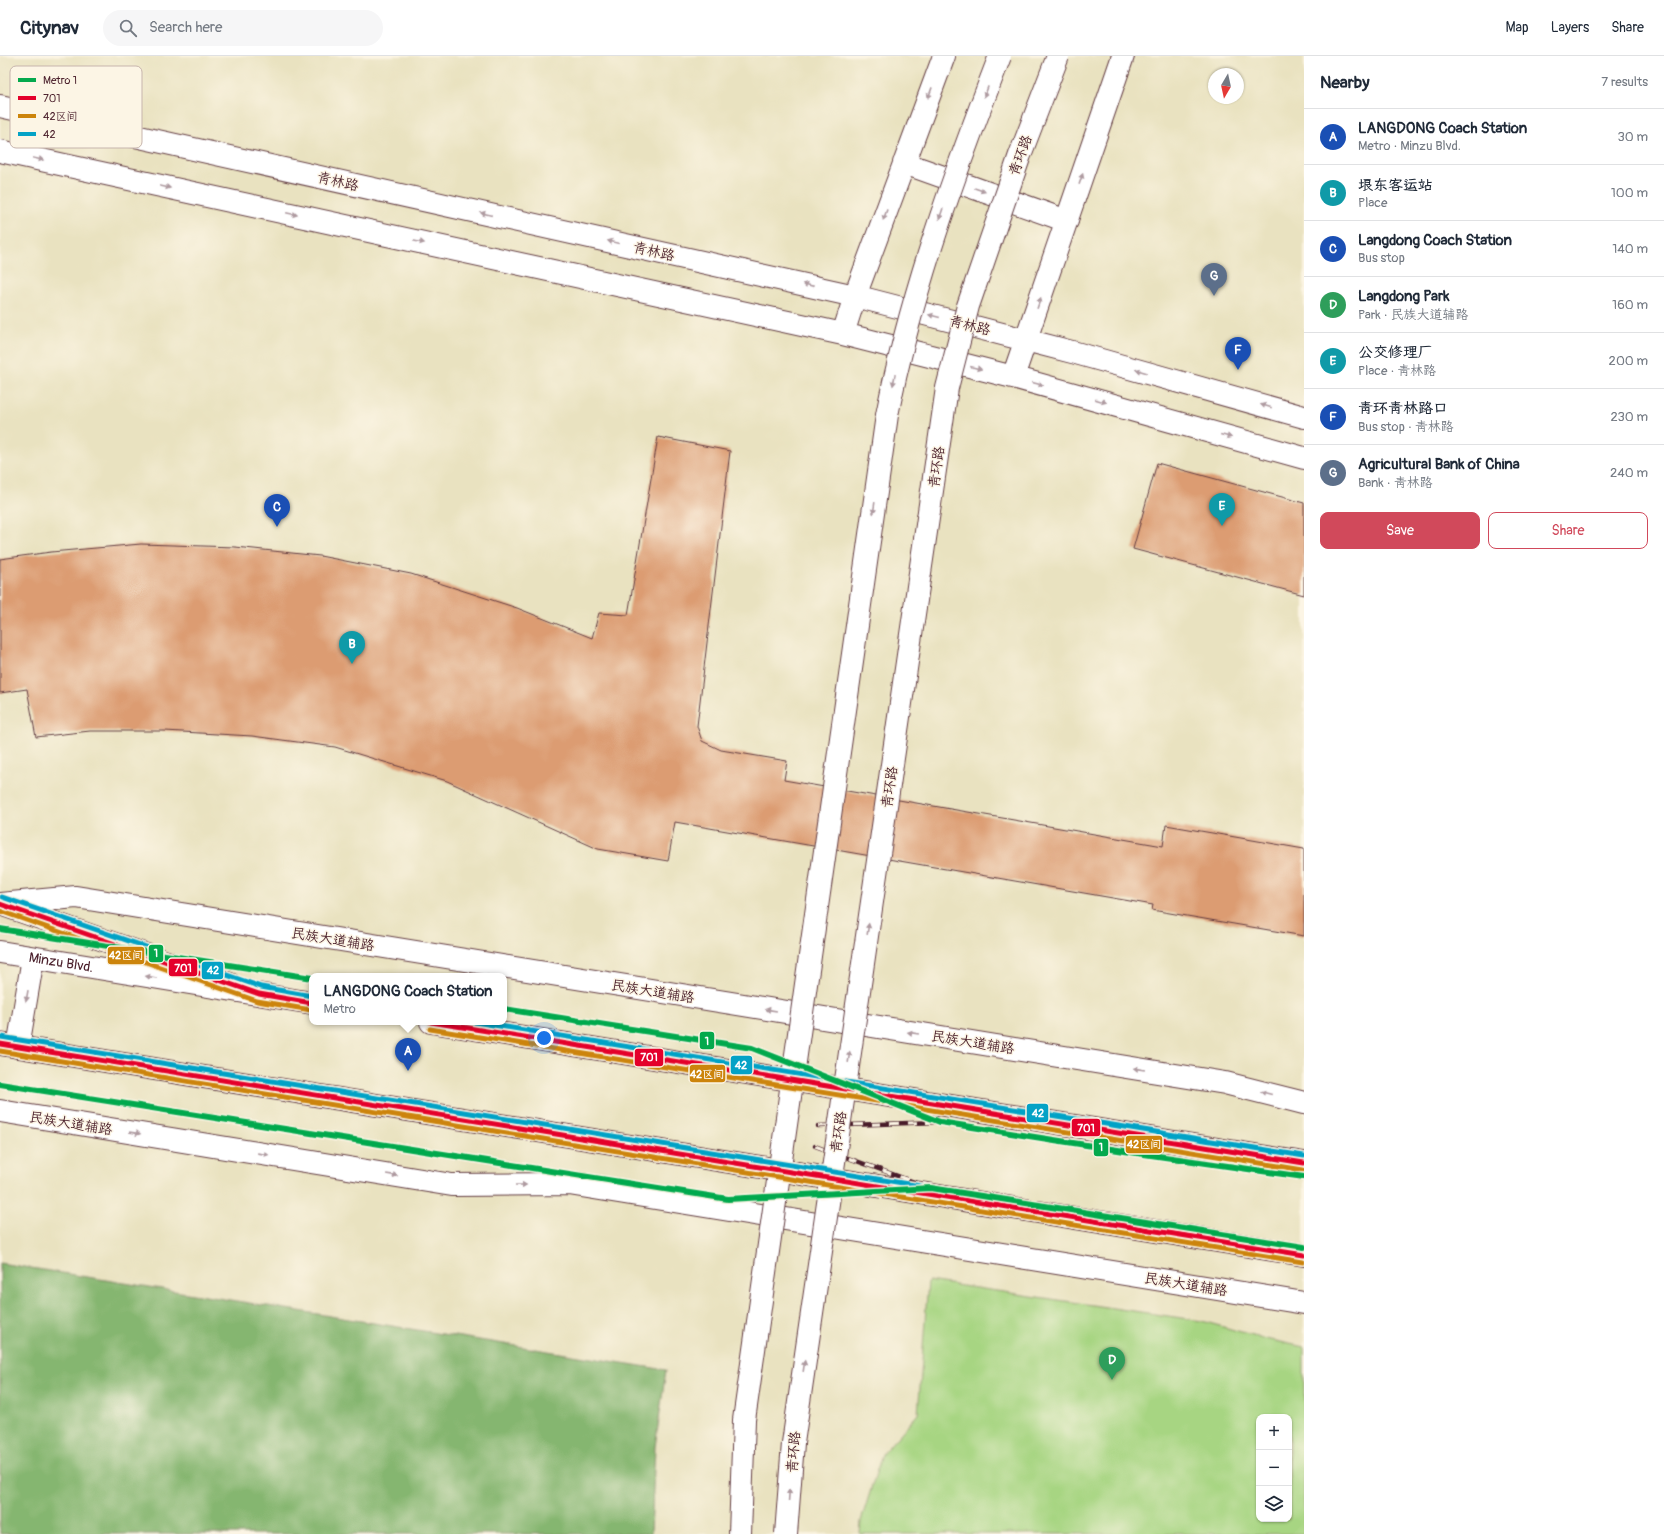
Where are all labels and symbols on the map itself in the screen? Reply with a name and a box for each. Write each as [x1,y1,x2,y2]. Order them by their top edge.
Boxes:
legend [10,66,142,148]
north arrow [1208,68,1244,104]
text: Metro 1 [43,74,77,87]
one-way arrow [927,87,933,99]
one-way arrow [982,87,988,99]
text: 701 [43,92,61,105]
text: 42区间 [43,110,78,123]
text: 42 [43,128,56,141]
street label: 青环路 [1005,133,1036,178]
one-way arrow [32,157,44,163]
street label: 青林路 [316,168,360,194]
one-way arrow [1078,173,1084,185]
one-way arrow [159,184,171,190]
one-way arrow [975,188,987,194]
one-way arrow [882,209,888,221]
one-way arrow [938,209,944,221]
one-way arrow [480,210,492,216]
one-way arrow [286,212,298,218]
street label: 青林路 [632,238,676,264]
one-way arrow [606,239,619,245]
one-way arrow [413,240,425,246]
pin: G [1201,263,1227,296]
one-way arrow [802,282,814,288]
one-way arrow [1036,296,1042,308]
street label: 青林路 [947,312,992,339]
one-way arrow [928,313,940,319]
pin: F [1225,337,1251,370]
one-way arrow [970,365,982,371]
one-way arrow [1135,368,1147,374]
one-way arrow [891,374,897,386]
one-way arrow [1032,381,1044,387]
one-way arrow [1095,398,1107,404]
one-way arrow [1260,403,1272,409]
one-way arrow [1220,433,1232,439]
street label: 青环路 [925,445,948,489]
pin: E [1209,493,1235,526]
pin: C [264,494,290,527]
one-way arrow [871,502,877,514]
pin: B [339,631,365,664]
street label: 青环路 [878,765,901,809]
one-way arrow [865,923,871,935]
street label: 民族大道辅路 [290,925,376,954]
line badge: 1 [148,944,164,963]
line badge: 42区间 [107,946,145,965]
text: 1 [154,947,158,960]
street label: Minzu Blvd. [27,949,95,976]
text: 42区间 [108,949,143,962]
line badge: 701 [168,958,198,977]
line badge: 42 [201,961,224,980]
text: 701 [174,962,192,975]
text: 42 [206,964,219,977]
one-way arrow [145,973,157,979]
street label: 民族大道辅路 [610,977,696,1006]
one-way arrow [23,990,29,1002]
one-way arrow [765,1007,777,1013]
your location [534,1028,554,1048]
street label: 民族大道辅路 [930,1028,1016,1057]
one-way arrow [907,1030,920,1036]
line badge: 1 [699,1031,715,1050]
text: 1 [705,1035,709,1048]
pin: A [395,1038,421,1071]
line badge: 701 [634,1048,664,1067]
text: 701 [640,1051,658,1064]
one-way arrow [846,1051,852,1063]
line badge: 42 [730,1055,753,1075]
text: 42 [734,1059,747,1072]
line badge: 42区间 [689,1064,726,1083]
one-way arrow [1132,1066,1145,1072]
text: 42区间 [689,1068,724,1081]
one-way arrow [1260,1090,1272,1096]
line badge: 42 [1026,1103,1049,1123]
text: 42 [1031,1107,1044,1120]
street label: 民族大道辅路 [28,1109,114,1138]
street label: 青环路 [827,1110,850,1154]
line badge: 701 [1071,1118,1101,1137]
text: 701 [1077,1122,1095,1135]
one-way arrow [129,1130,141,1136]
line badge: 42区间 [1125,1135,1163,1154]
line badge: 1 [1093,1138,1109,1157]
text: 42区间 [1126,1138,1161,1151]
text: 1 [1099,1141,1103,1154]
one-way arrow [257,1152,270,1158]
one-way arrow [386,1173,398,1179]
one-way arrow [515,1182,528,1188]
street label: 民族大道辅路 [1143,1270,1229,1299]
pin: D [1099,1347,1125,1380]
one-way arrow [801,1360,807,1372]
street label: 青环路 [783,1430,804,1474]
one-way arrow [786,1489,793,1501]

